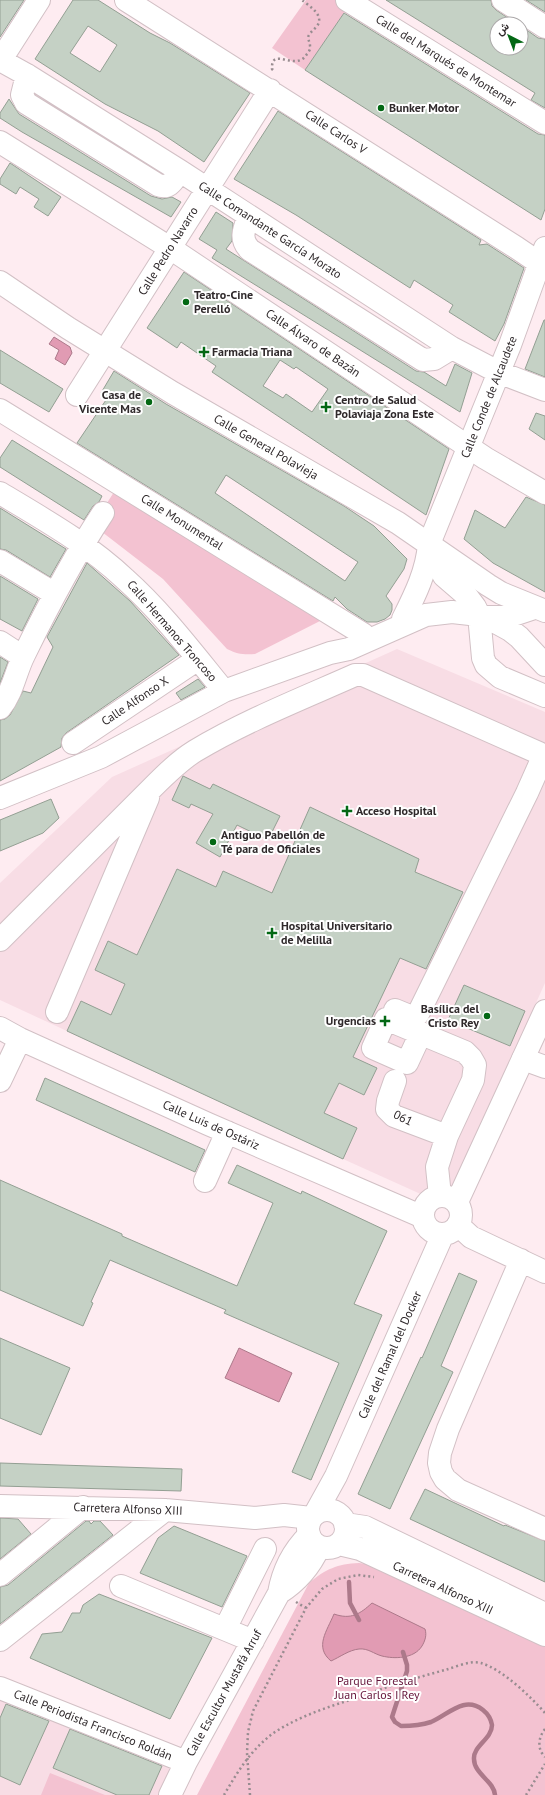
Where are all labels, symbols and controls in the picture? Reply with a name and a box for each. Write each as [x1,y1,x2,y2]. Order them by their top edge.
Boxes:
street label: Calle del Marqués de Montemar [373,11,519,110]
north arrow [489,16,529,56]
text: ش [493,19,512,38]
place label: Bunker Motor [389,100,460,115]
marker: Bunker Motor [376,103,386,113]
street label: Calle Carlos V [303,106,370,157]
street label: Calle Comandante García Morato [196,178,345,282]
street label: Calle Pedro Navarro [134,204,201,298]
place label: Teatro-Cine Perelló [194,287,253,316]
marker: Teatro-Cine Perelló [181,297,191,307]
street label: Calle Álvaro de Bazán [263,305,364,380]
street label: Calle Conde de Alcaudete [457,334,520,460]
place label: Farmacia Triana [212,344,292,359]
marker: Farmacia Triana [199,347,209,357]
place label: Casa de Vicente Mas [78,387,141,416]
place label: Centro de Salud Polaviaja Zona Este [335,392,434,421]
marker: Casa de Vicente Mas [144,397,154,407]
marker: Centro de Salud Polaviaja Zona Este [320,401,332,413]
street label: Calle General Polavieja [211,411,321,483]
street label: Calle Monumental [139,490,226,553]
street label: Calle Hermanos Troncoso [124,577,220,684]
street label: Calle Alfonso X [98,672,172,728]
place label: Acceso Hospital [356,803,437,818]
marker: Acceso Hospital [341,805,353,817]
place label: Antiguo Pabellón de Té para de Oficiales [221,827,325,856]
marker: Antiguo Pabellón de Té para de Oficiales [208,837,218,847]
place label: Hospital Universitario de Melilla [281,918,393,947]
marker: Hospital Universitario de Melilla [266,927,278,939]
place label: Basílica del Cristo Rey [421,1001,479,1030]
marker: Basílica del Cristo Rey [482,1011,492,1021]
place label: Urgencias [326,1013,376,1028]
marker: Urgencias [379,1015,391,1027]
street label: Calle Luis de Ostáriz [160,1096,262,1153]
street label: 061 [391,1107,415,1129]
street label: Calle del Ramal del Docker [355,1289,425,1421]
street label: Carretera Alfonso XIII [73,1499,183,1518]
street label: Carretera Alfonso XIII [391,1558,496,1617]
street label: Calle Escultor Mustafá Arruf [182,1626,265,1759]
park label: Parque Forestal Juan Carlos I Rey [333,1673,420,1702]
street label: Calle Periodista Francisco Roldán [12,1686,175,1763]

